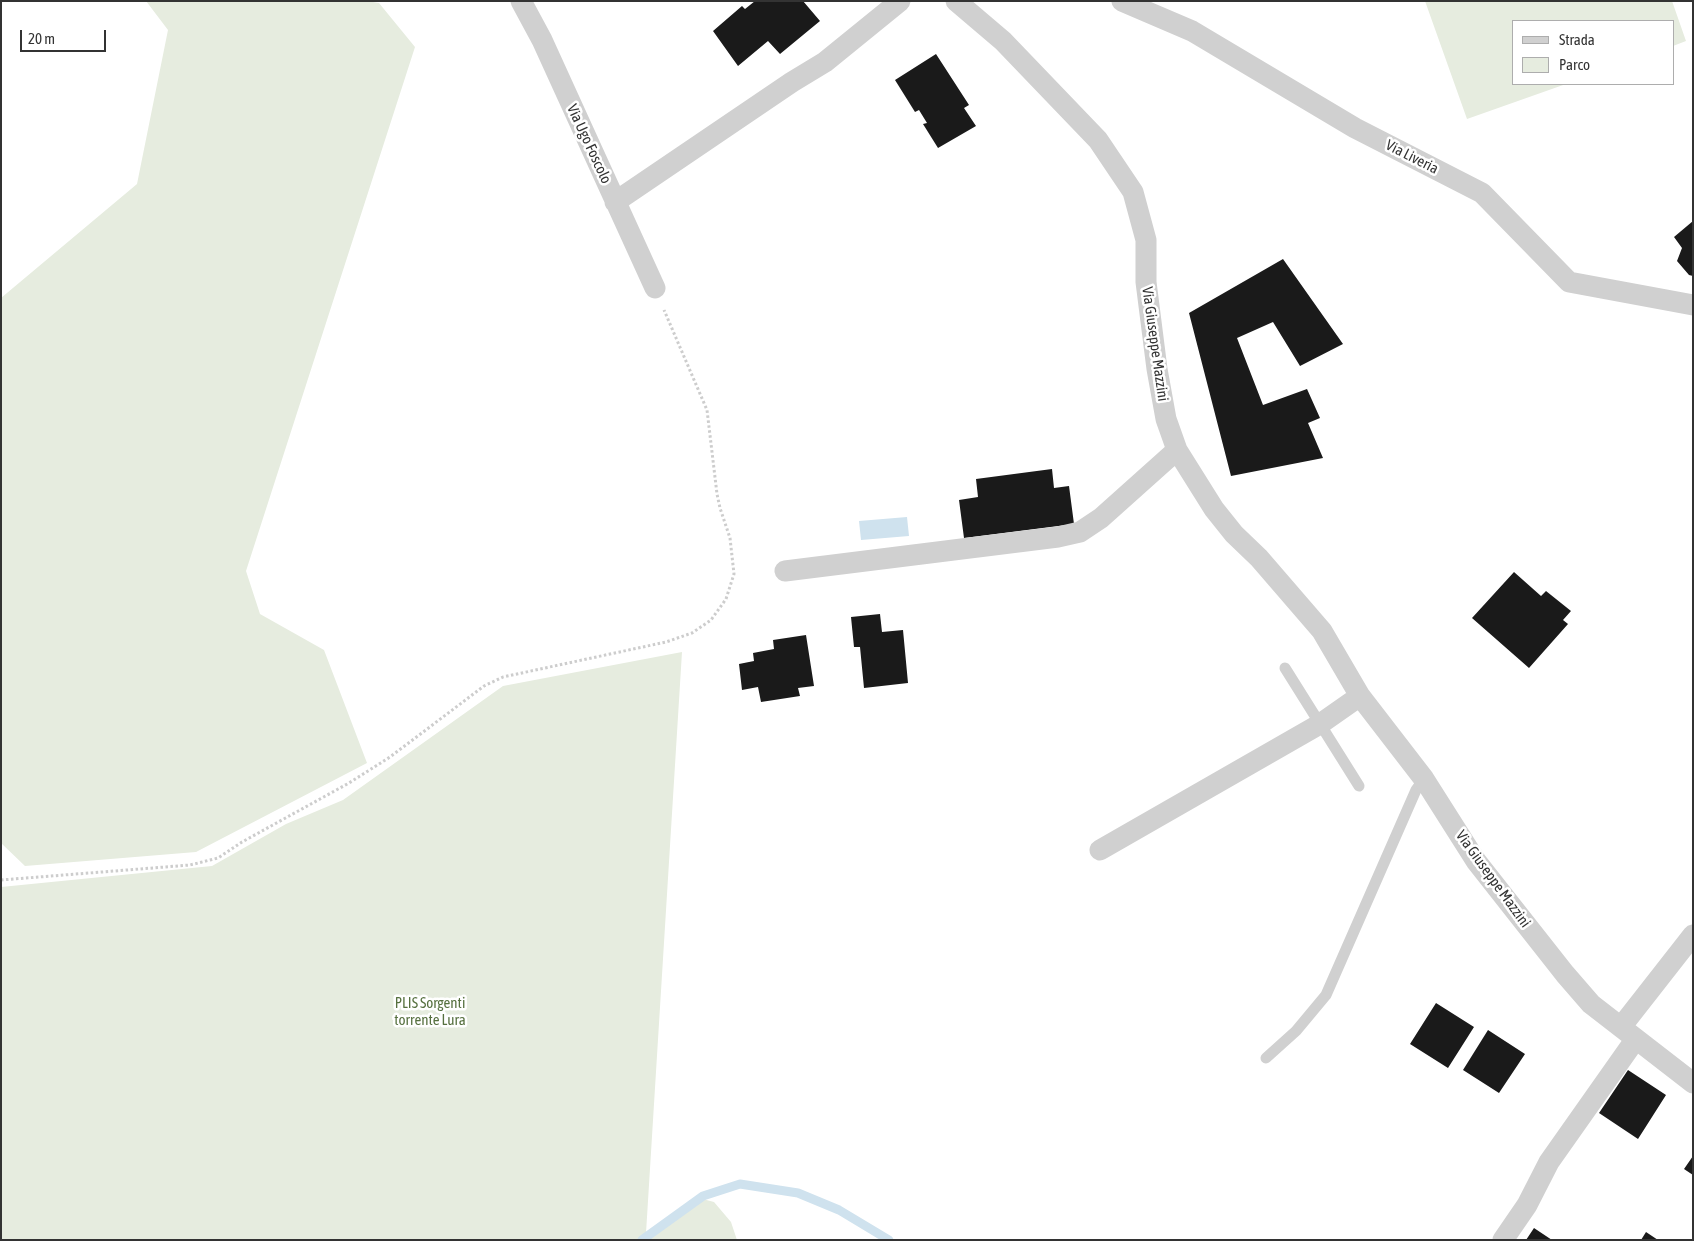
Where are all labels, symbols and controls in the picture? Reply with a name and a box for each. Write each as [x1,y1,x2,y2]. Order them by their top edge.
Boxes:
scale bar [22,20,109,52]
legend [1512,20,1674,85]
text: 20 m [28,30,55,47]
text: Strada [1559,31,1595,48]
text: Parco [1559,56,1590,73]
street label: Via Ugo Foscolo [563,101,615,187]
street label: Via Liveria [1383,136,1441,178]
street label: Via Giuseppe Mazzini [1138,285,1172,403]
street label: Via Giuseppe Mazzini [1452,827,1534,931]
park label: PLIS Sorgenti torrente Lura [394,994,466,1029]

